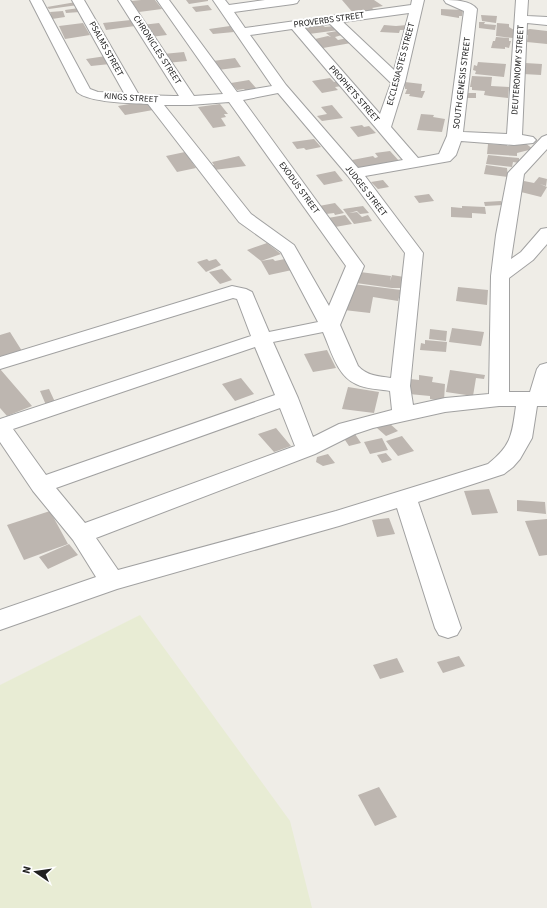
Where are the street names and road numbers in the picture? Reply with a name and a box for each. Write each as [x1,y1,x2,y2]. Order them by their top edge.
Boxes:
street label: PROVERBS STREET [293,9,365,31]
street label: CHRONICLES STREET [130,13,184,87]
street label: PSALMS STREET [86,19,127,79]
street label: ECCLESIASTES STREET [384,21,418,107]
street label: DEUTERONOMY STREET [508,24,528,115]
street label: SOUTH GENESIS STREET [450,36,474,130]
street label: PROPHETS STREET [326,63,383,126]
street label: KINGS STREET [103,90,159,106]
street label: EXODUS STREET [276,159,323,217]
street label: JUDGES STREET [342,163,390,219]

